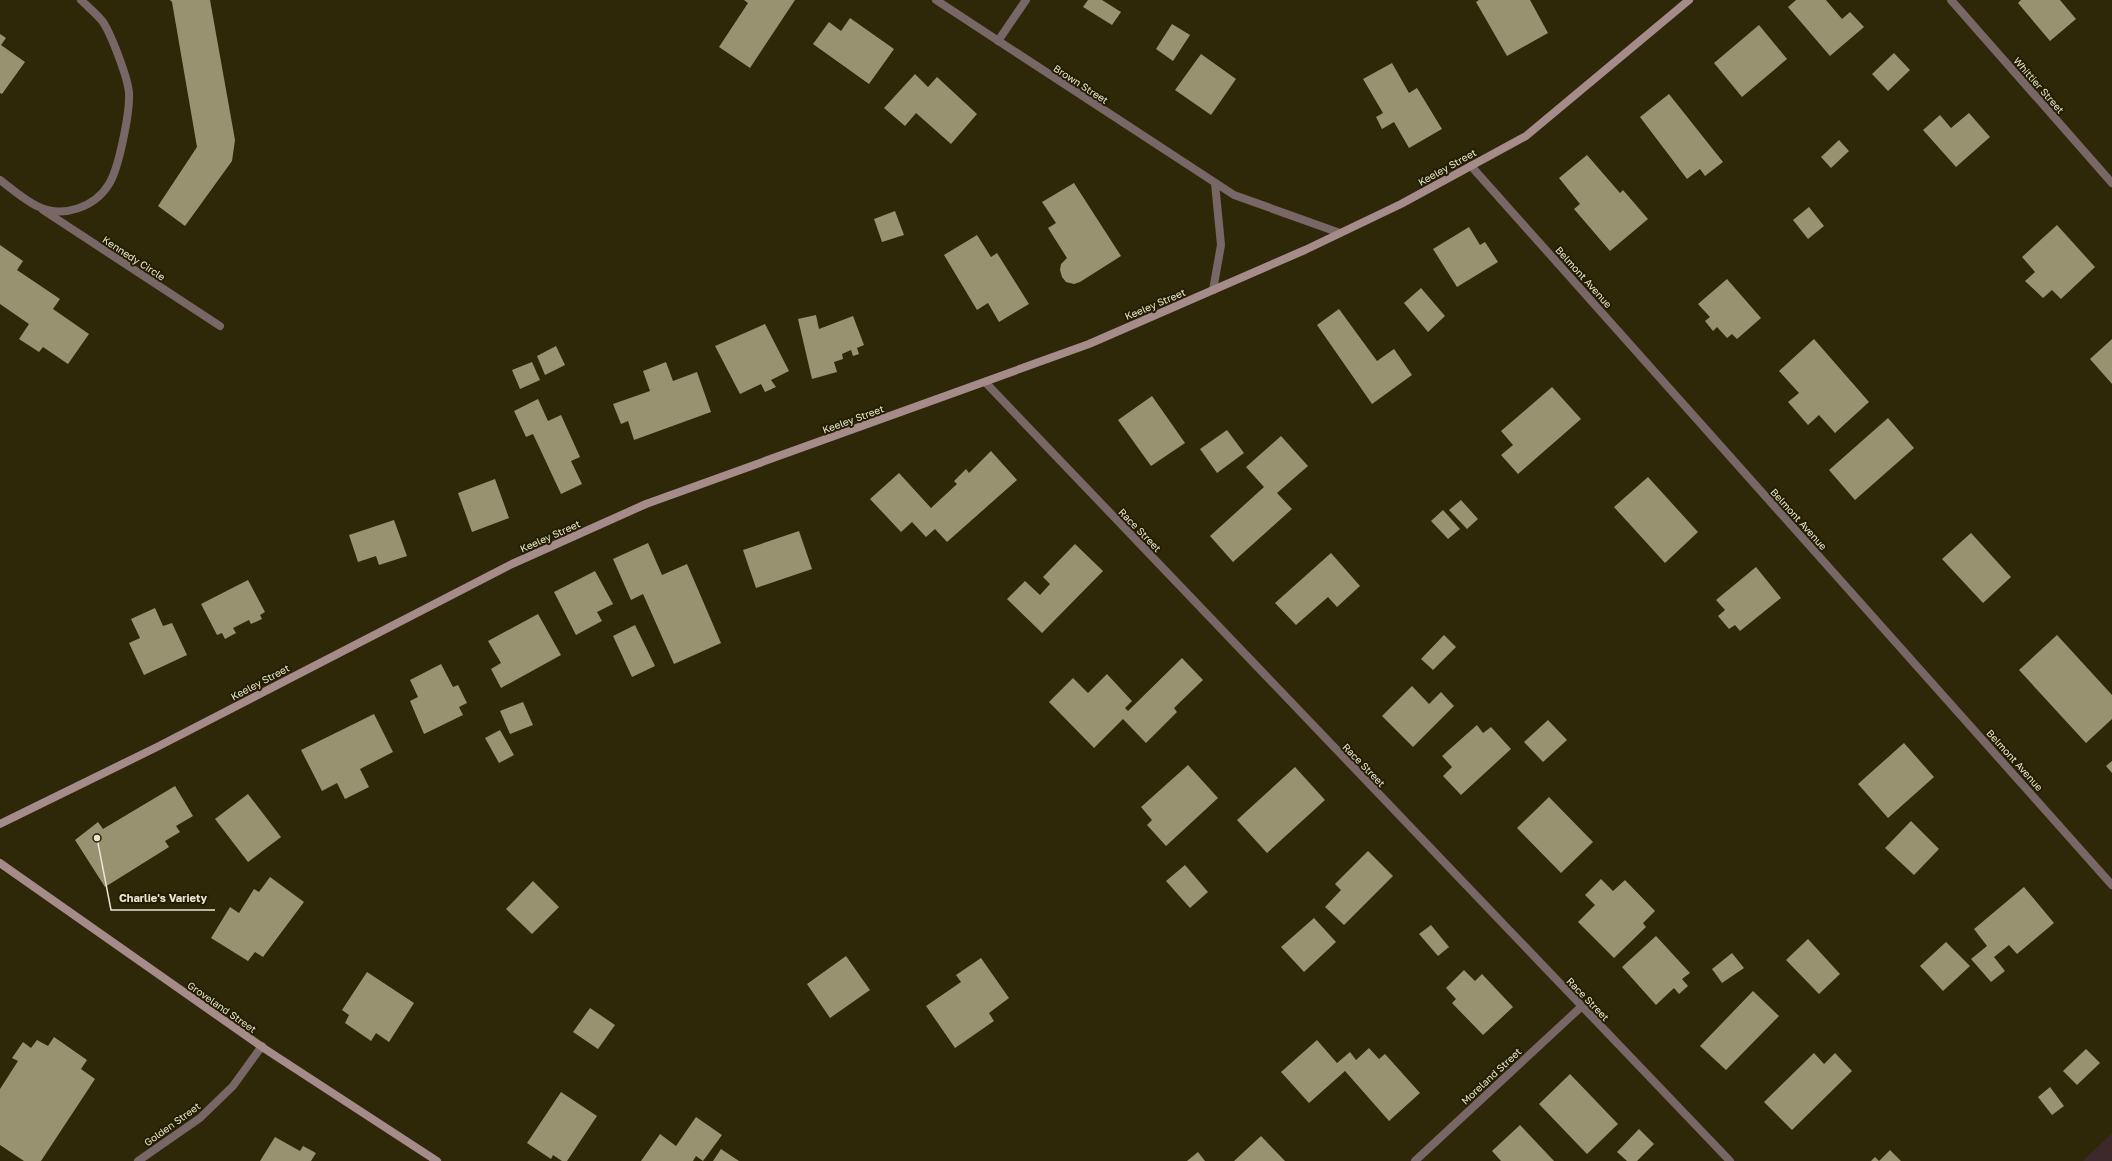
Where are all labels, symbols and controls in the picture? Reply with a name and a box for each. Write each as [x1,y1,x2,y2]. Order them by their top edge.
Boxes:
street label: Whittier Street [2011,54,2067,116]
street label: Brown Street [1051,62,1111,106]
street label: Keeley Street [1416,146,1478,188]
street label: Kennedy Circle [100,233,168,283]
street label: Belmont Avenue [1553,244,1615,310]
street label: Keeley Street [1123,286,1187,322]
street label: Keeley Street [821,402,885,436]
street label: Belmont Avenue [1768,486,1830,552]
street label: Race Street [1116,506,1164,554]
street label: Keeley Street [518,517,582,555]
street label: Keeley Street [229,662,291,702]
street label: Belmont Avenue [1984,727,2046,793]
street label: Race Street [1340,741,1388,789]
callout: Charlie's Variety [111,887,215,910]
text: Charlie's Variety [119,891,207,904]
street label: Race Street [1564,975,1612,1023]
street label: Groveland Street [185,979,259,1035]
street label: Moreland Street [1459,1045,1523,1107]
street label: Golden Street [142,1100,202,1148]

